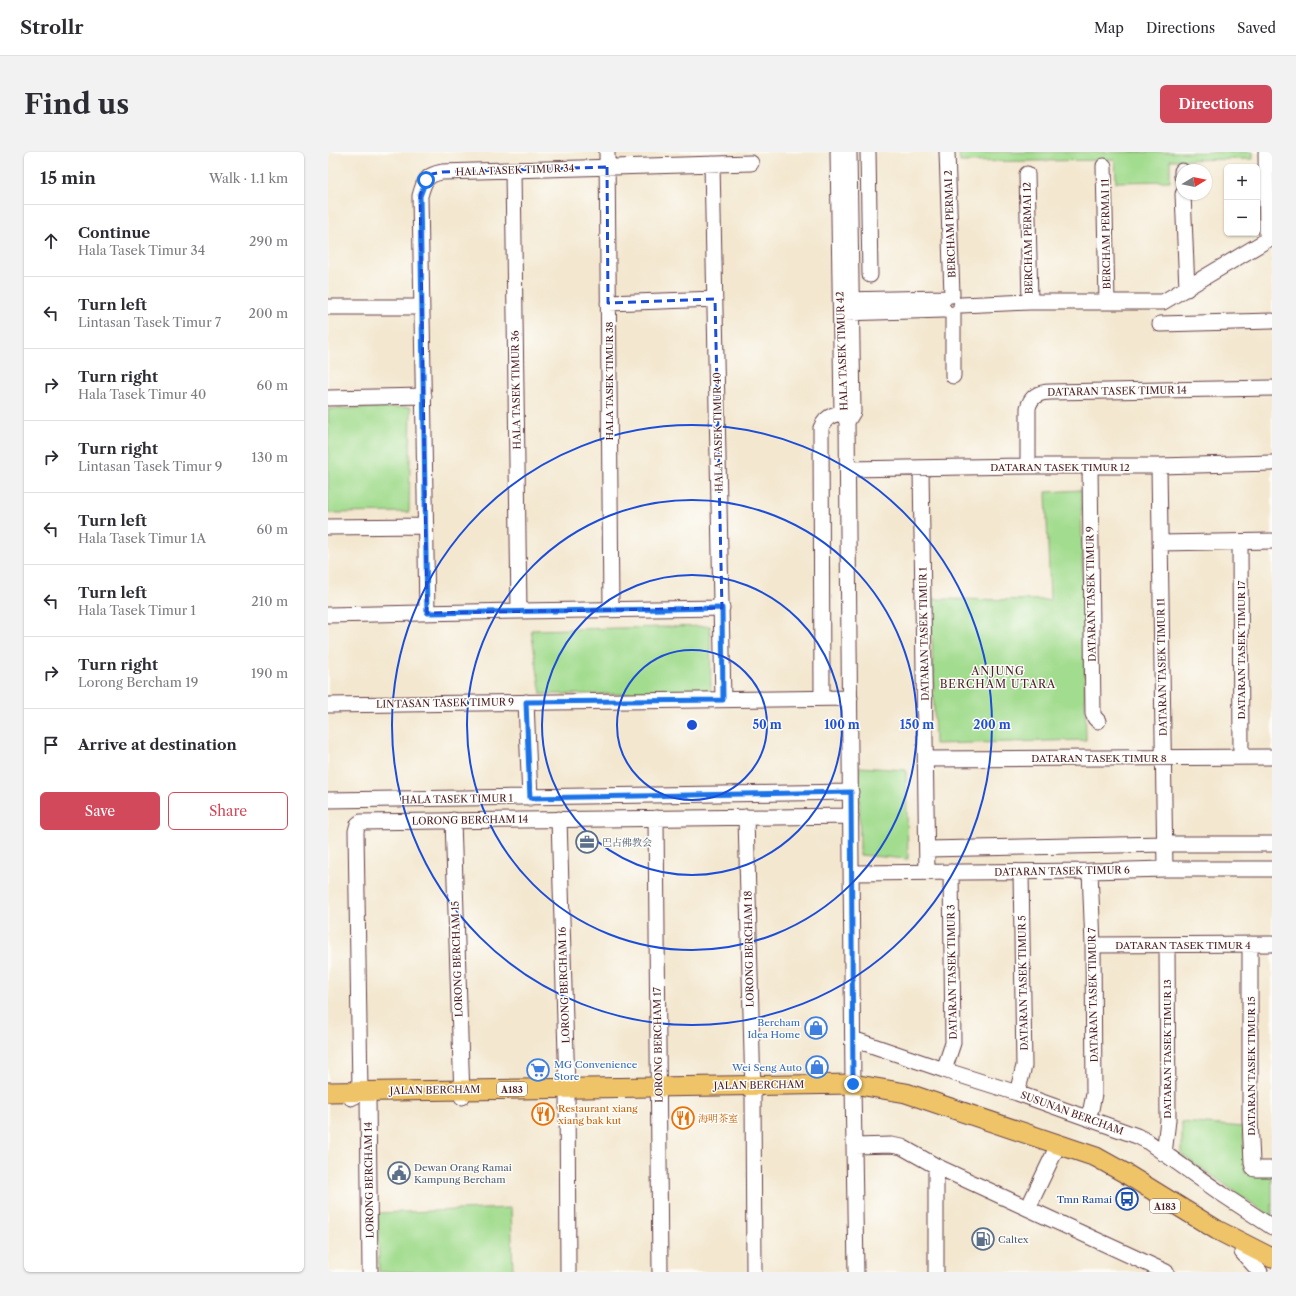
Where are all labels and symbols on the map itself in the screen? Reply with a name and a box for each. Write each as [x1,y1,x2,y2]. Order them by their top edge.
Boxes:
street label: HALA TASEK TIMUR 34 [455,161,575,179]
north arrow [1176,164,1212,200]
street label: BERCHAM PERMAI 2 [942,170,958,278]
route start [417,171,435,189]
street label: BERCHAM PERMAI 11 [1099,178,1113,289]
street label: BERCHAM PERMAI 12 [1021,182,1035,294]
street label: HALA TASEK TIMUR 42 [833,291,851,411]
street label: HALA TASEK TIMUR 38 [603,321,616,441]
street label: HALA TASEK TIMUR 36 [508,330,524,450]
street label: HALA TASEK TIMUR 40 [710,372,726,492]
street label: DATARAN TASEK TIMUR 14 [1047,383,1187,399]
street label: DATARAN TASEK TIMUR 12 [990,461,1130,474]
street label: DATARAN TASEK TIMUR 9 [1083,526,1099,662]
street label: DATARAN TASEK TIMUR 1 [916,566,932,701]
street label: DATARAN TASEK TIMUR 17 [1235,581,1248,719]
street label: DATARAN TASEK TIMUR 11 [1154,597,1170,736]
district label: ANJUNG BERCHAM UTARA [940,664,1056,691]
street label: LINTASAN TASEK TIMUR 9 [376,695,514,711]
text: 50 m [752,717,782,732]
text: 100 m [824,717,860,732]
text: 150 m [900,717,934,732]
text: 200 m [973,717,1011,732]
centre of rings [685,718,699,732]
street label: DATARAN TASEK TIMUR 8 [1031,752,1167,765]
street label: HALA TASEK TIMUR 1 [401,792,514,806]
street label: LORONG BERCHAM 14 [412,812,529,828]
office icon: 巴占佛教会 [574,829,600,855]
place label: 巴占佛教会 [602,836,652,849]
street label: DATARAN TASEK TIMUR 6 [994,863,1130,879]
street label: LORONG BERCHAM 18 [741,890,757,1007]
street label: LORONG BERCHAM 15 [448,901,466,1017]
street label: DATARAN TASEK TIMUR 3 [944,904,960,1040]
street label: DATARAN TASEK TIMUR 5 [1015,915,1031,1051]
street label: LORONG BERCHAM 16 [555,926,573,1044]
street label: DATARAN TASEK TIMUR 7 [1085,928,1101,1062]
street label: DATARAN TASEK TIMUR 4 [1115,939,1251,952]
street label: DATARAN TASEK TIMUR 13 [1161,979,1174,1119]
street label: LORONG BERCHAM 17 [650,987,666,1103]
street label: DATARAN TASEK TIMUR 15 [1245,996,1258,1136]
shop icon: Bercham Idea Home [803,1015,829,1041]
place label: Bercham Idea Home [748,1016,801,1041]
shop icon: Wei Seng Auto [804,1054,830,1080]
supermarket icon: MG Convenience Store [525,1057,551,1083]
place label: MG Convenience Store [554,1058,638,1083]
place label: Wei Seng Auto [731,1061,802,1074]
route end [844,1075,862,1093]
street label: JALAN BERCHAM [712,1078,804,1092]
road number: A183 [497,1082,527,1096]
street label: JALAN BERCHAM [388,1083,480,1097]
street label: SUSUNAN BERCHAM [1019,1088,1125,1138]
restaurant icon: Restaurant xiang xiang bak kut [530,1101,556,1127]
place label: Restaurant xiang xiang bak kut [558,1102,638,1127]
restaurant icon: 海明茶室 [670,1105,696,1131]
place label: 海明茶室 [698,1112,738,1125]
street label: LORONG BERCHAM 14 [361,1121,377,1238]
public building icon: Dewan Orang Ramai Kampung Bercham [386,1160,412,1186]
place label: Dewan Orang Ramai Kampung Bercham [414,1161,512,1186]
bus stop icon: Tmn Ramai [1114,1186,1140,1212]
place label: Tmn Ramai [1057,1193,1112,1206]
road number: A183 [1150,1199,1180,1213]
fuel station icon: Caltex [970,1226,996,1252]
place label: Caltex [998,1233,1029,1246]

